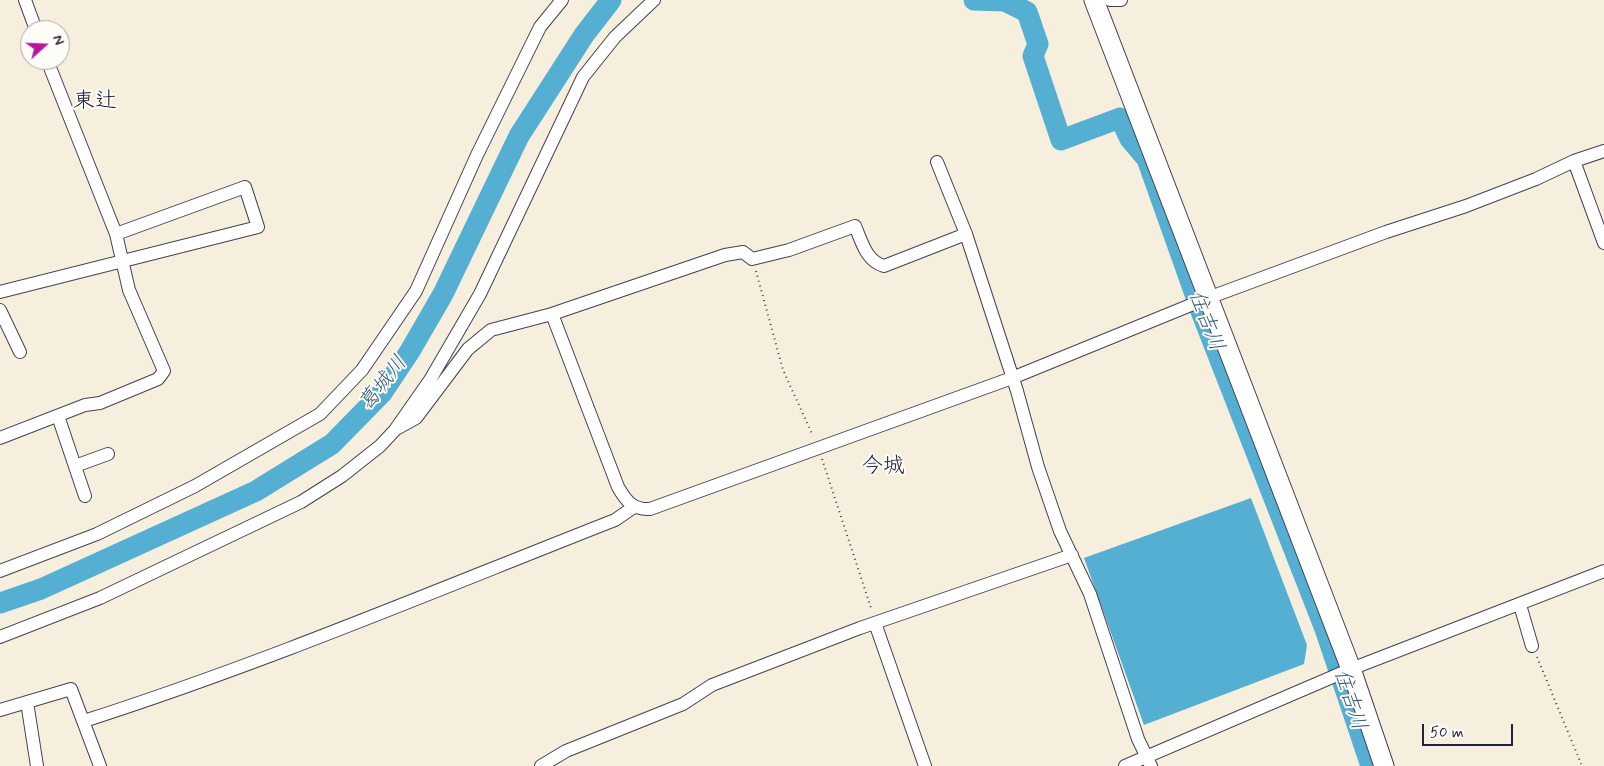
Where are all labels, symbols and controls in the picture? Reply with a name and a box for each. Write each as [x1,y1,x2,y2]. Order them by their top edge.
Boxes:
north arrow [20,20,70,70]
text: N [48,33,68,48]
district label: 東辻 [73,89,117,115]
water label: 住吉川 [1182,287,1228,355]
water label: 葛城川 [355,351,413,417]
district label: 今城 [861,454,905,480]
water label: 住吉川 [1327,666,1371,734]
scale bar [1424,714,1515,746]
text: 50 m [1430,723,1464,743]

